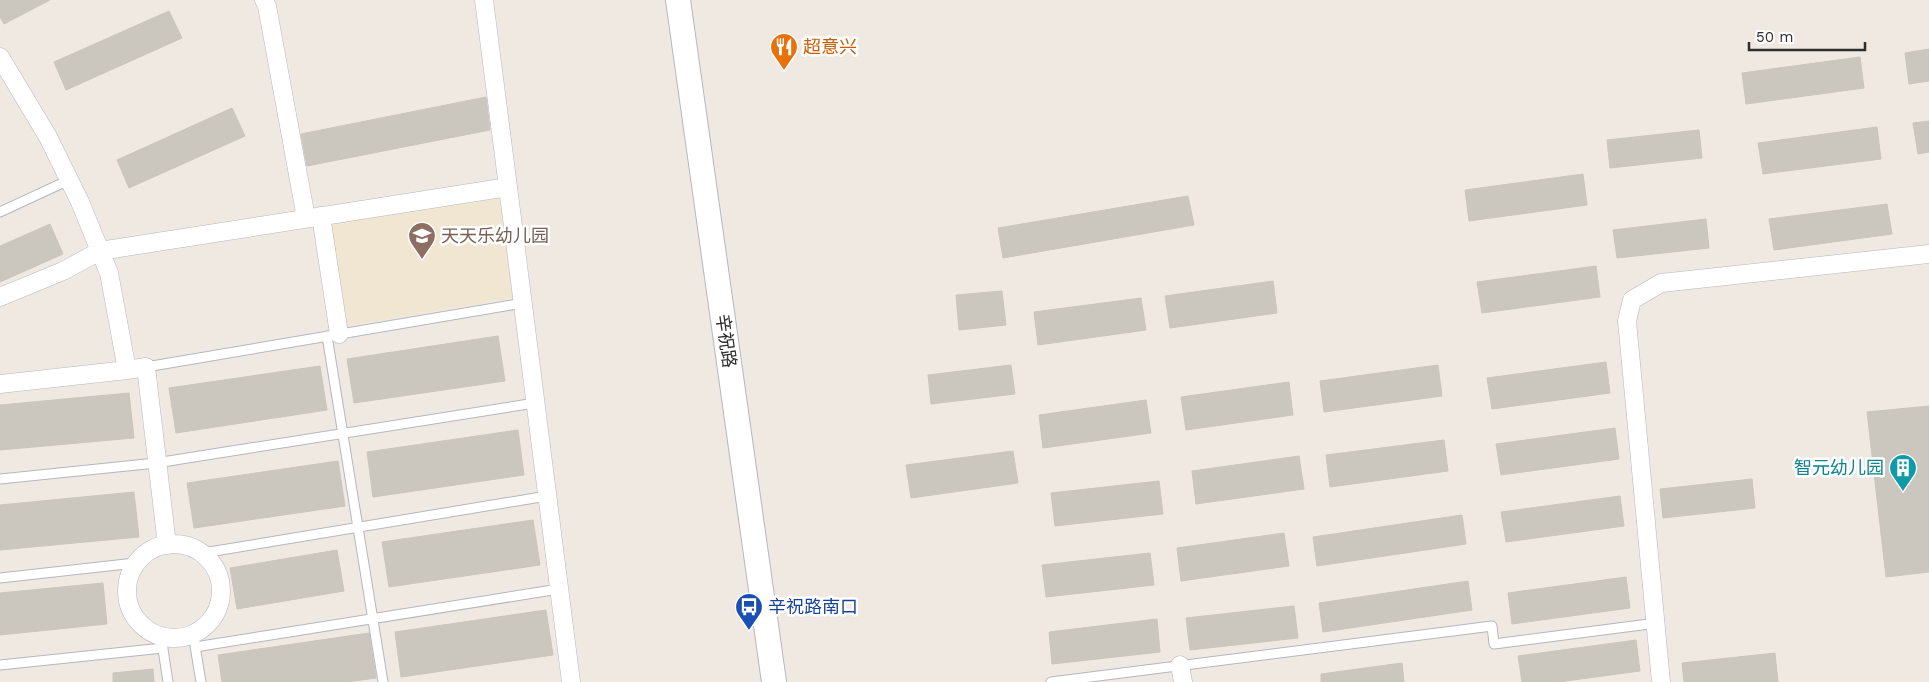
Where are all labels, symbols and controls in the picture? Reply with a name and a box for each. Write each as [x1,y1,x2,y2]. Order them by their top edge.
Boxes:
scale bar [1749,20,1865,52]
text: 50 m [1756,28,1793,46]
restaurant icon: 超意兴 [769,32,799,71]
place label: 超意兴 [803,36,857,57]
school or university icon: 天天乐幼儿园 [407,221,437,260]
place label: 天天乐幼儿园 [441,225,549,246]
street label: 辛祝路 [712,313,741,369]
building icon: 智元幼儿园 [1888,453,1918,492]
place label: 智元幼儿园 [1794,457,1884,478]
bus stop icon: 辛祝路南口 [734,592,764,631]
place label: 辛祝路南口 [768,596,858,617]

